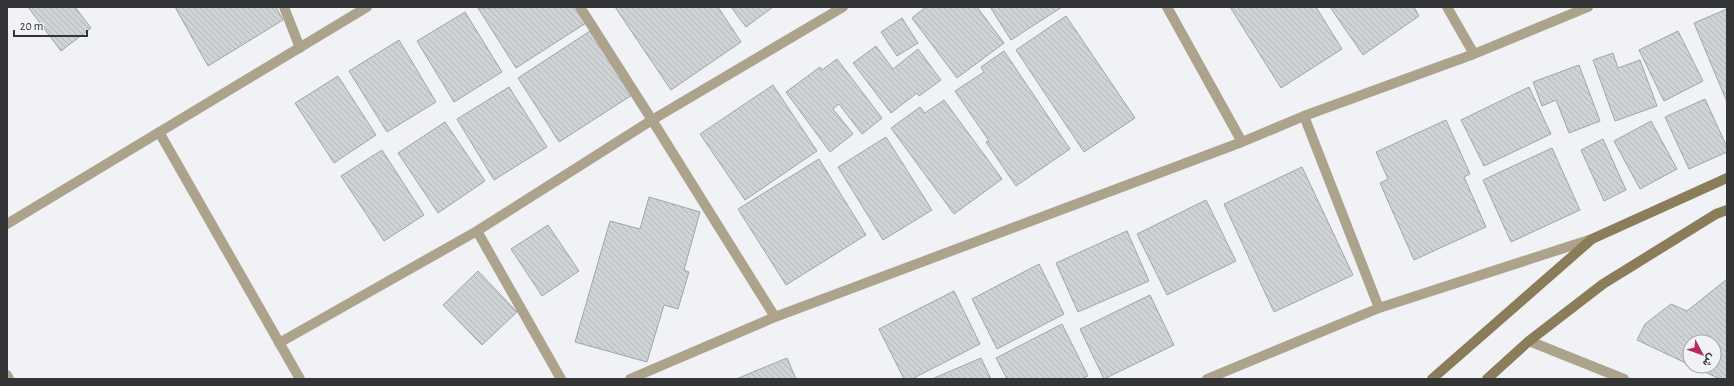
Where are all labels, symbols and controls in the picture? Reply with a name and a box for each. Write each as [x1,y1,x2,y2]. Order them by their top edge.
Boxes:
scale bar [14,12,87,38]
text: 20 m [20,20,43,32]
north arrow [1682,334,1722,374]
text: ش [1700,351,1718,369]

